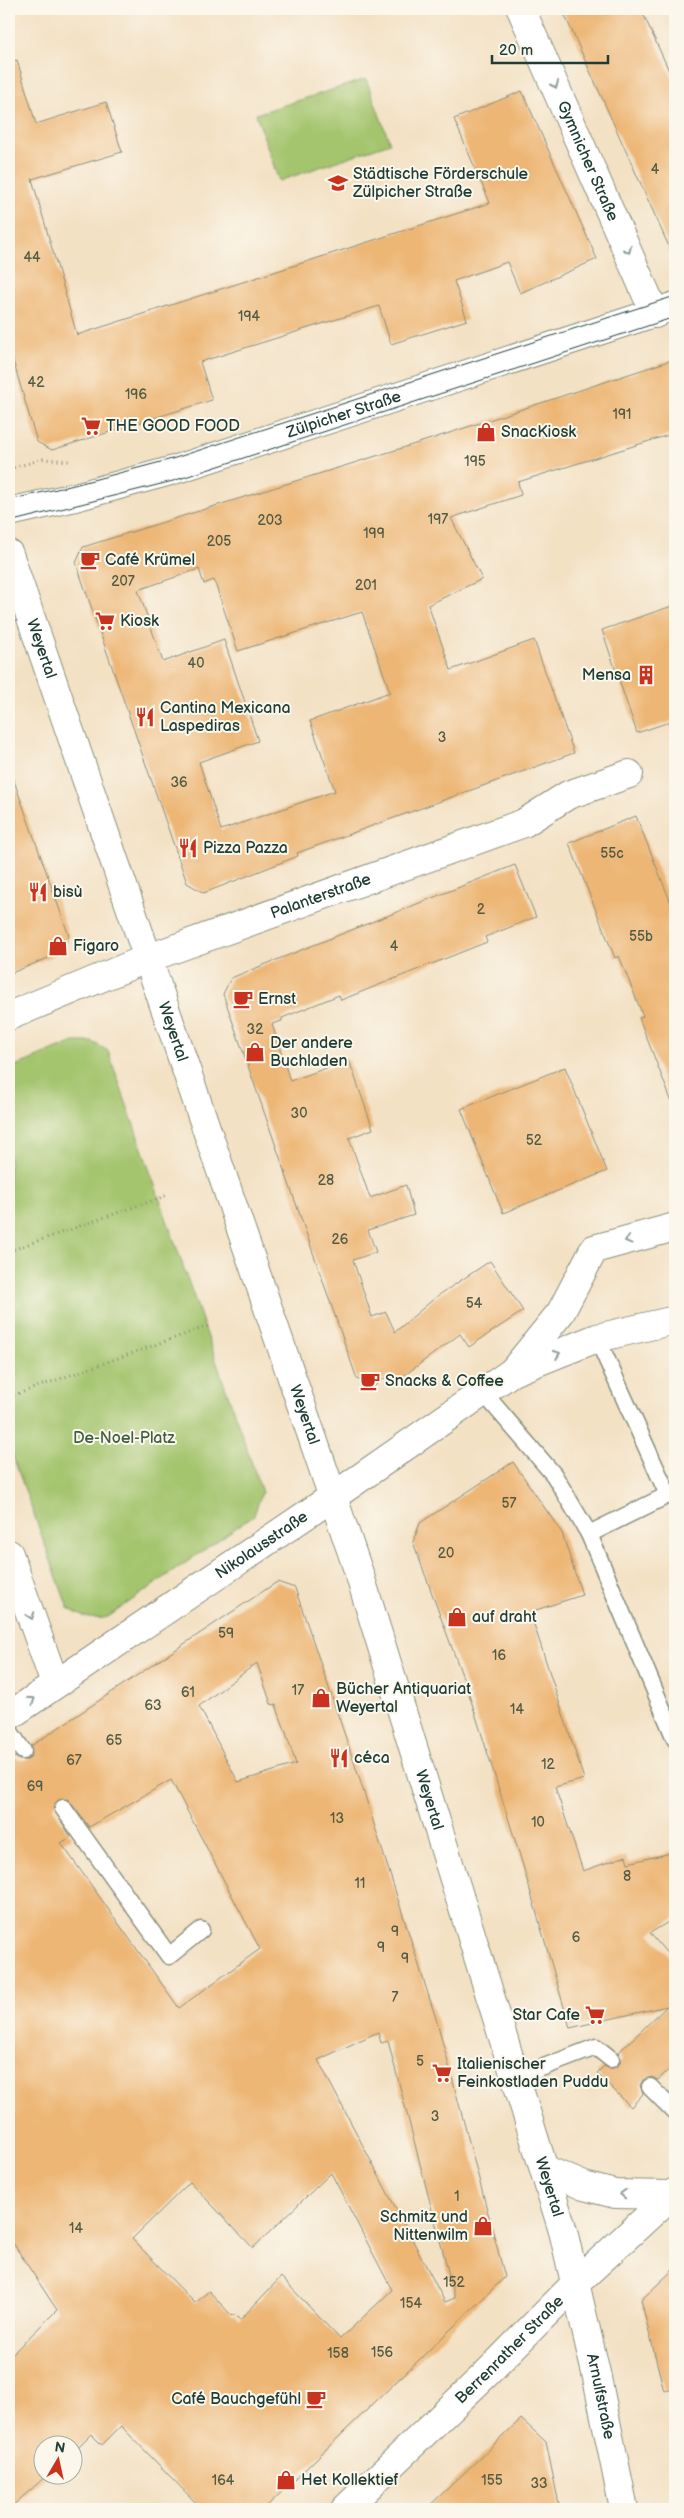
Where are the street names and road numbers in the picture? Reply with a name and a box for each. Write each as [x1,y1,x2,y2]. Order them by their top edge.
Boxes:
street label: Gymnicher Straße [553,98,623,225]
street label: Zülpicher Straße [283,387,404,442]
street label: Weyertal [22,616,61,681]
street label: Palanterstraße [268,869,374,923]
street label: Weyertal [154,999,192,1064]
street label: Weyertal [286,1382,324,1447]
street label: Nikolausstraße [212,1507,312,1583]
street label: Weyertal [411,1768,448,1832]
street label: Weyertal [531,2154,568,2219]
street label: Berrenrather Straße [451,2291,568,2408]
street label: Arnulfstraße [582,2352,619,2442]

